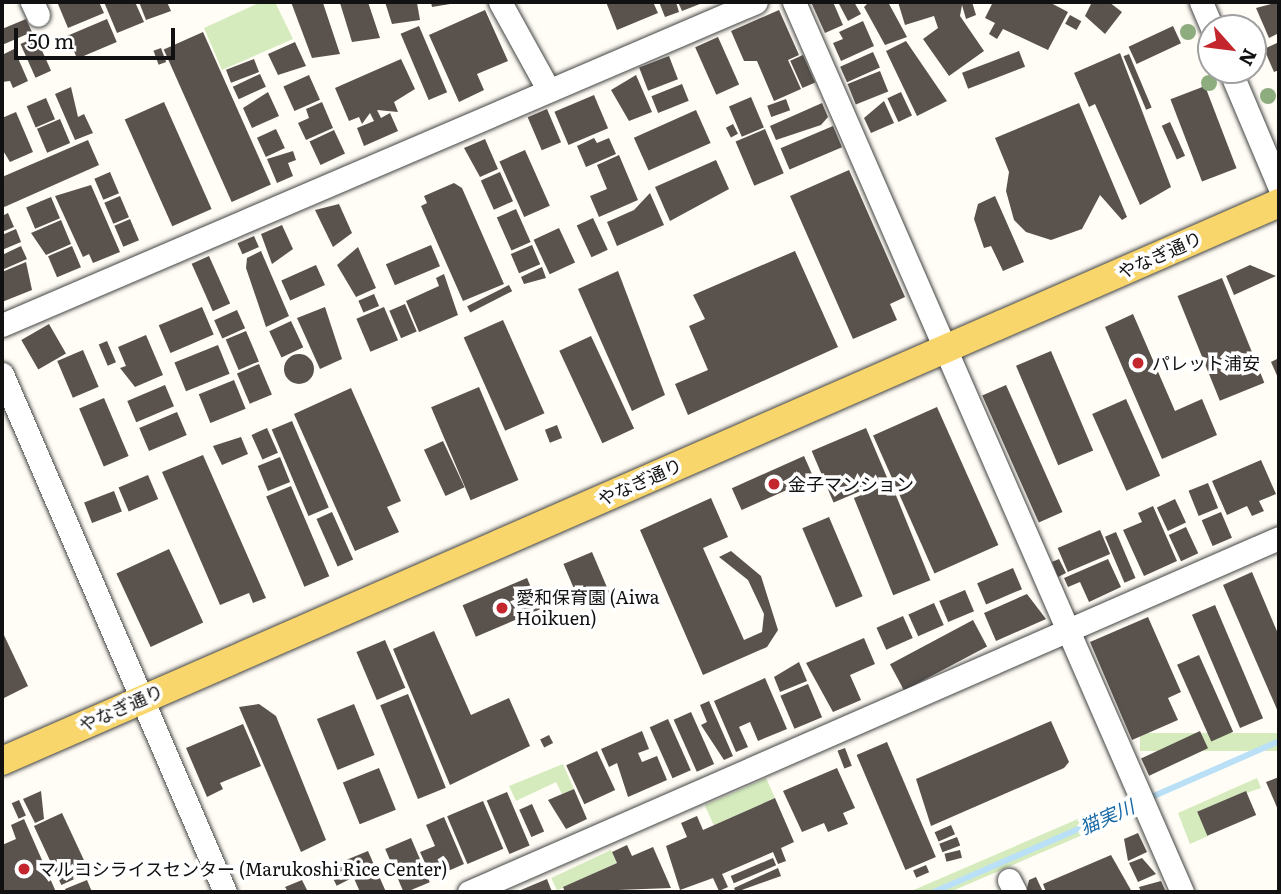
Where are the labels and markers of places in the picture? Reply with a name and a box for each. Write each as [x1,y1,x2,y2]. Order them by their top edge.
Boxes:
place label: パレット浦安 [1152,352,1260,374]
marker: パレット浦安 [1130,355,1146,371]
place label: 金子マンション [788,473,914,495]
marker: 金子マンション [766,476,782,492]
place label: 愛和保育園 (Aiwa Hoikuen) [516,587,659,630]
marker: 愛和保育園 (Aiwa Hoikuen) [494,600,510,616]
place label: マルコシライスセンター (Marukoshi Rice Center) [38,858,448,880]
marker: マルコシライスセンター (Marukoshi Rice Center) [16,861,32,877]

